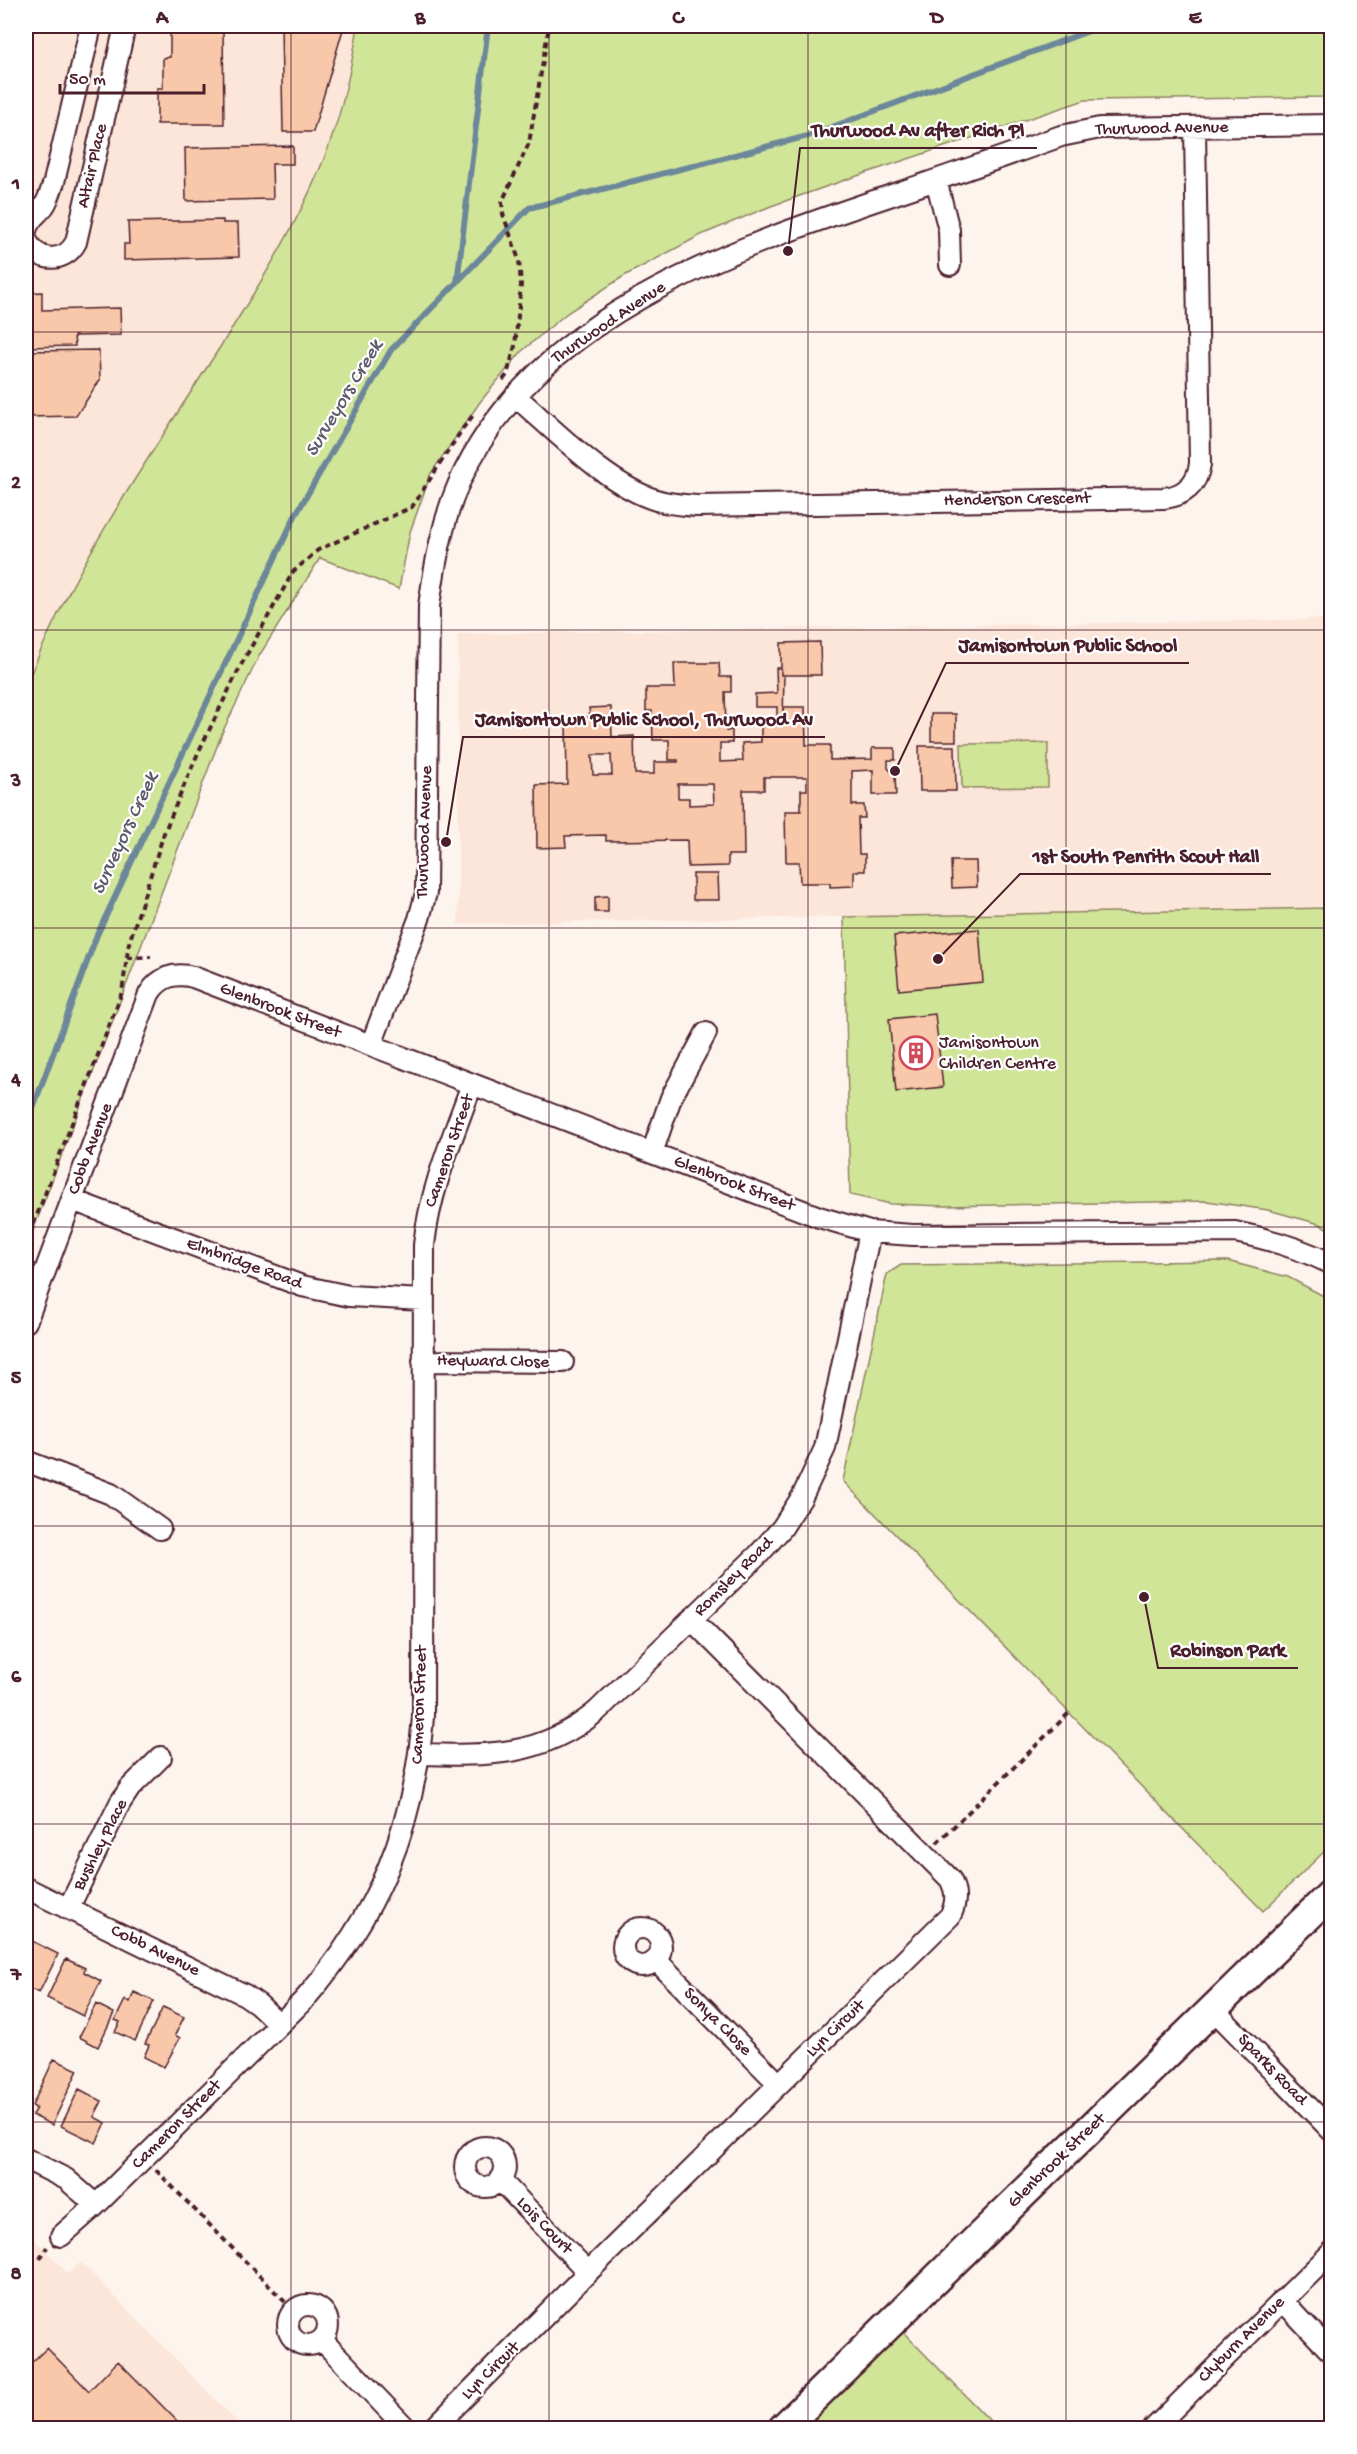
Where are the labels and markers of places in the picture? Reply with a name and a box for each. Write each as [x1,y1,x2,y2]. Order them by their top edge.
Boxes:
callout: Thurwood Av after Rich Pl [800,110,1037,148]
callout: Jamisontown Public School [946,625,1189,663]
callout: Jamisontown Public School, Thurwood Av [463,699,825,737]
callout: 1st South Penrith Scout Hall [1020,836,1271,874]
place label: Jamisontown Children Centre [939,1033,1057,1075]
building icon: Jamisontown Children Centre [898,1035,934,1071]
callout: Robinson Park [1158,1630,1298,1668]

